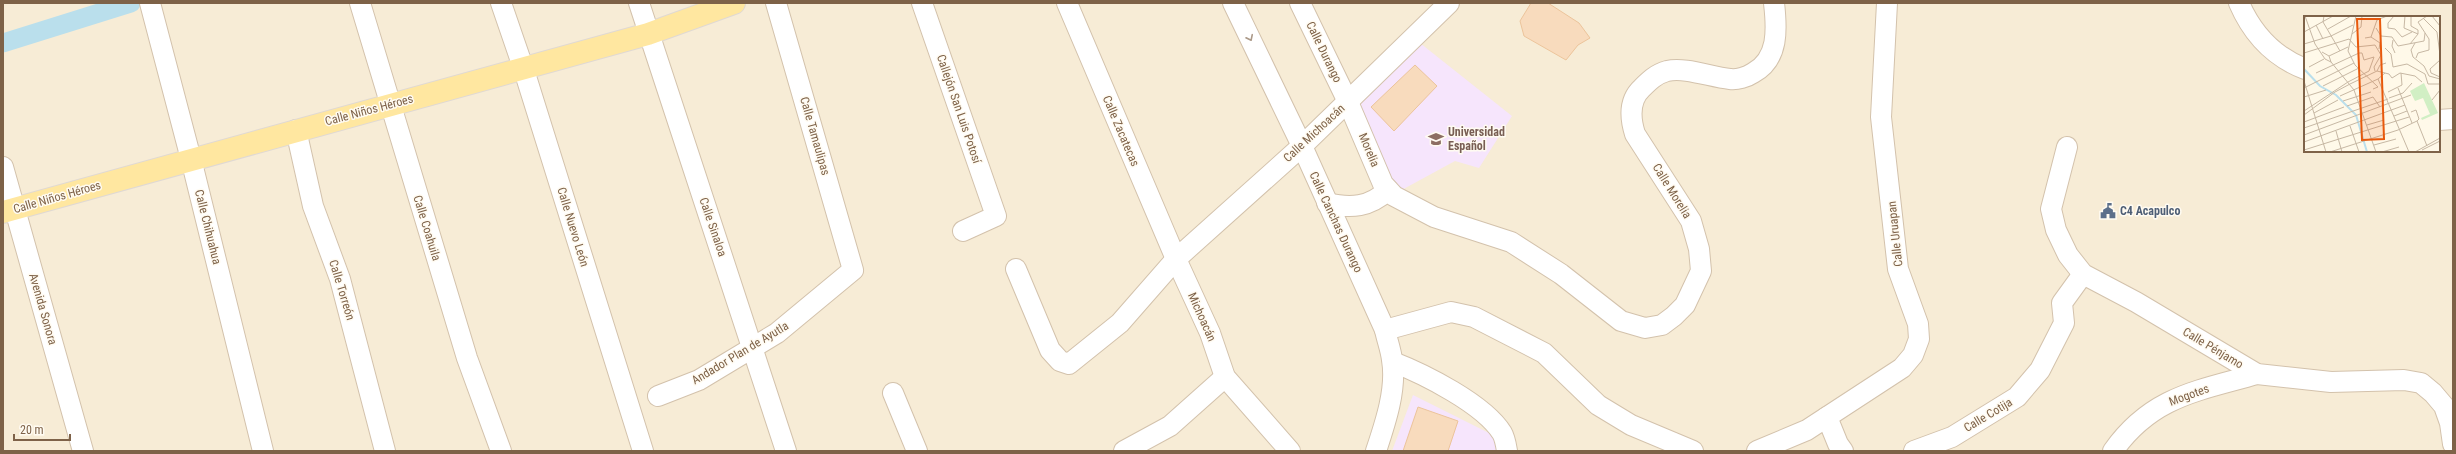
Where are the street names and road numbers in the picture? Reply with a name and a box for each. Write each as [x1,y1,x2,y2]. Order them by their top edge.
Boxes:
street label: Calle Durango [1303,19,1345,85]
street label: Callejón San Luis Potosí [934,53,985,166]
street label: Calle Niños Héroes [324,92,414,128]
street label: Calle Zacatecas [1100,93,1142,169]
street label: Calle Tamaulipas [797,95,833,177]
street label: Calle Michoacán [1281,101,1348,165]
street label: Morelia [1356,131,1382,169]
street label: Calle Morelia [1650,161,1694,221]
street label: Calle Canchas Durango [1306,169,1366,275]
street label: Calle Niños Héroes [12,178,102,216]
street label: Calle Nuevo León [554,186,592,269]
street label: Calle Chihuahua [192,188,224,266]
street label: Calle Coahuila [410,193,444,263]
street label: Calle Sinaloa [696,196,730,259]
street label: Calle Uruapan [1885,200,1905,267]
street label: Calle Torreón [326,258,358,322]
street label: Avenida Sonora [26,272,60,347]
street label: Michoacán [1185,290,1219,344]
street label: Andador Plan de Ayutla [689,318,791,387]
street label: Calle Pénjamo [2180,325,2246,371]
street label: Mogotes [2167,381,2211,409]
street label: Calle Cotija [1961,395,2015,435]

